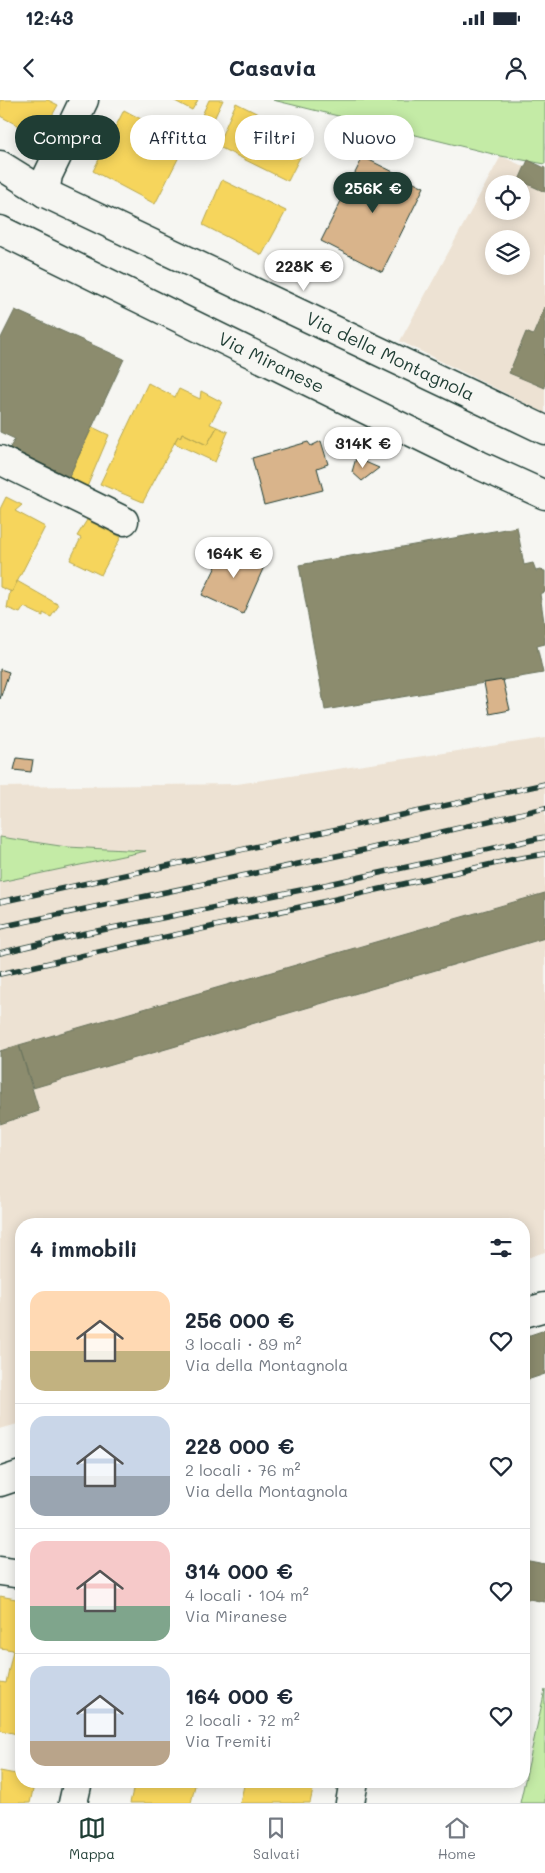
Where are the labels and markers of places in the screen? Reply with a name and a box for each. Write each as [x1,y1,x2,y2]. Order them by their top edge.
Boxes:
pin: 256K € [332,172,414,214]
pin: 228K € [263,250,345,292]
pin: 314K € [322,426,404,469]
pin: 164K € [193,536,275,579]

